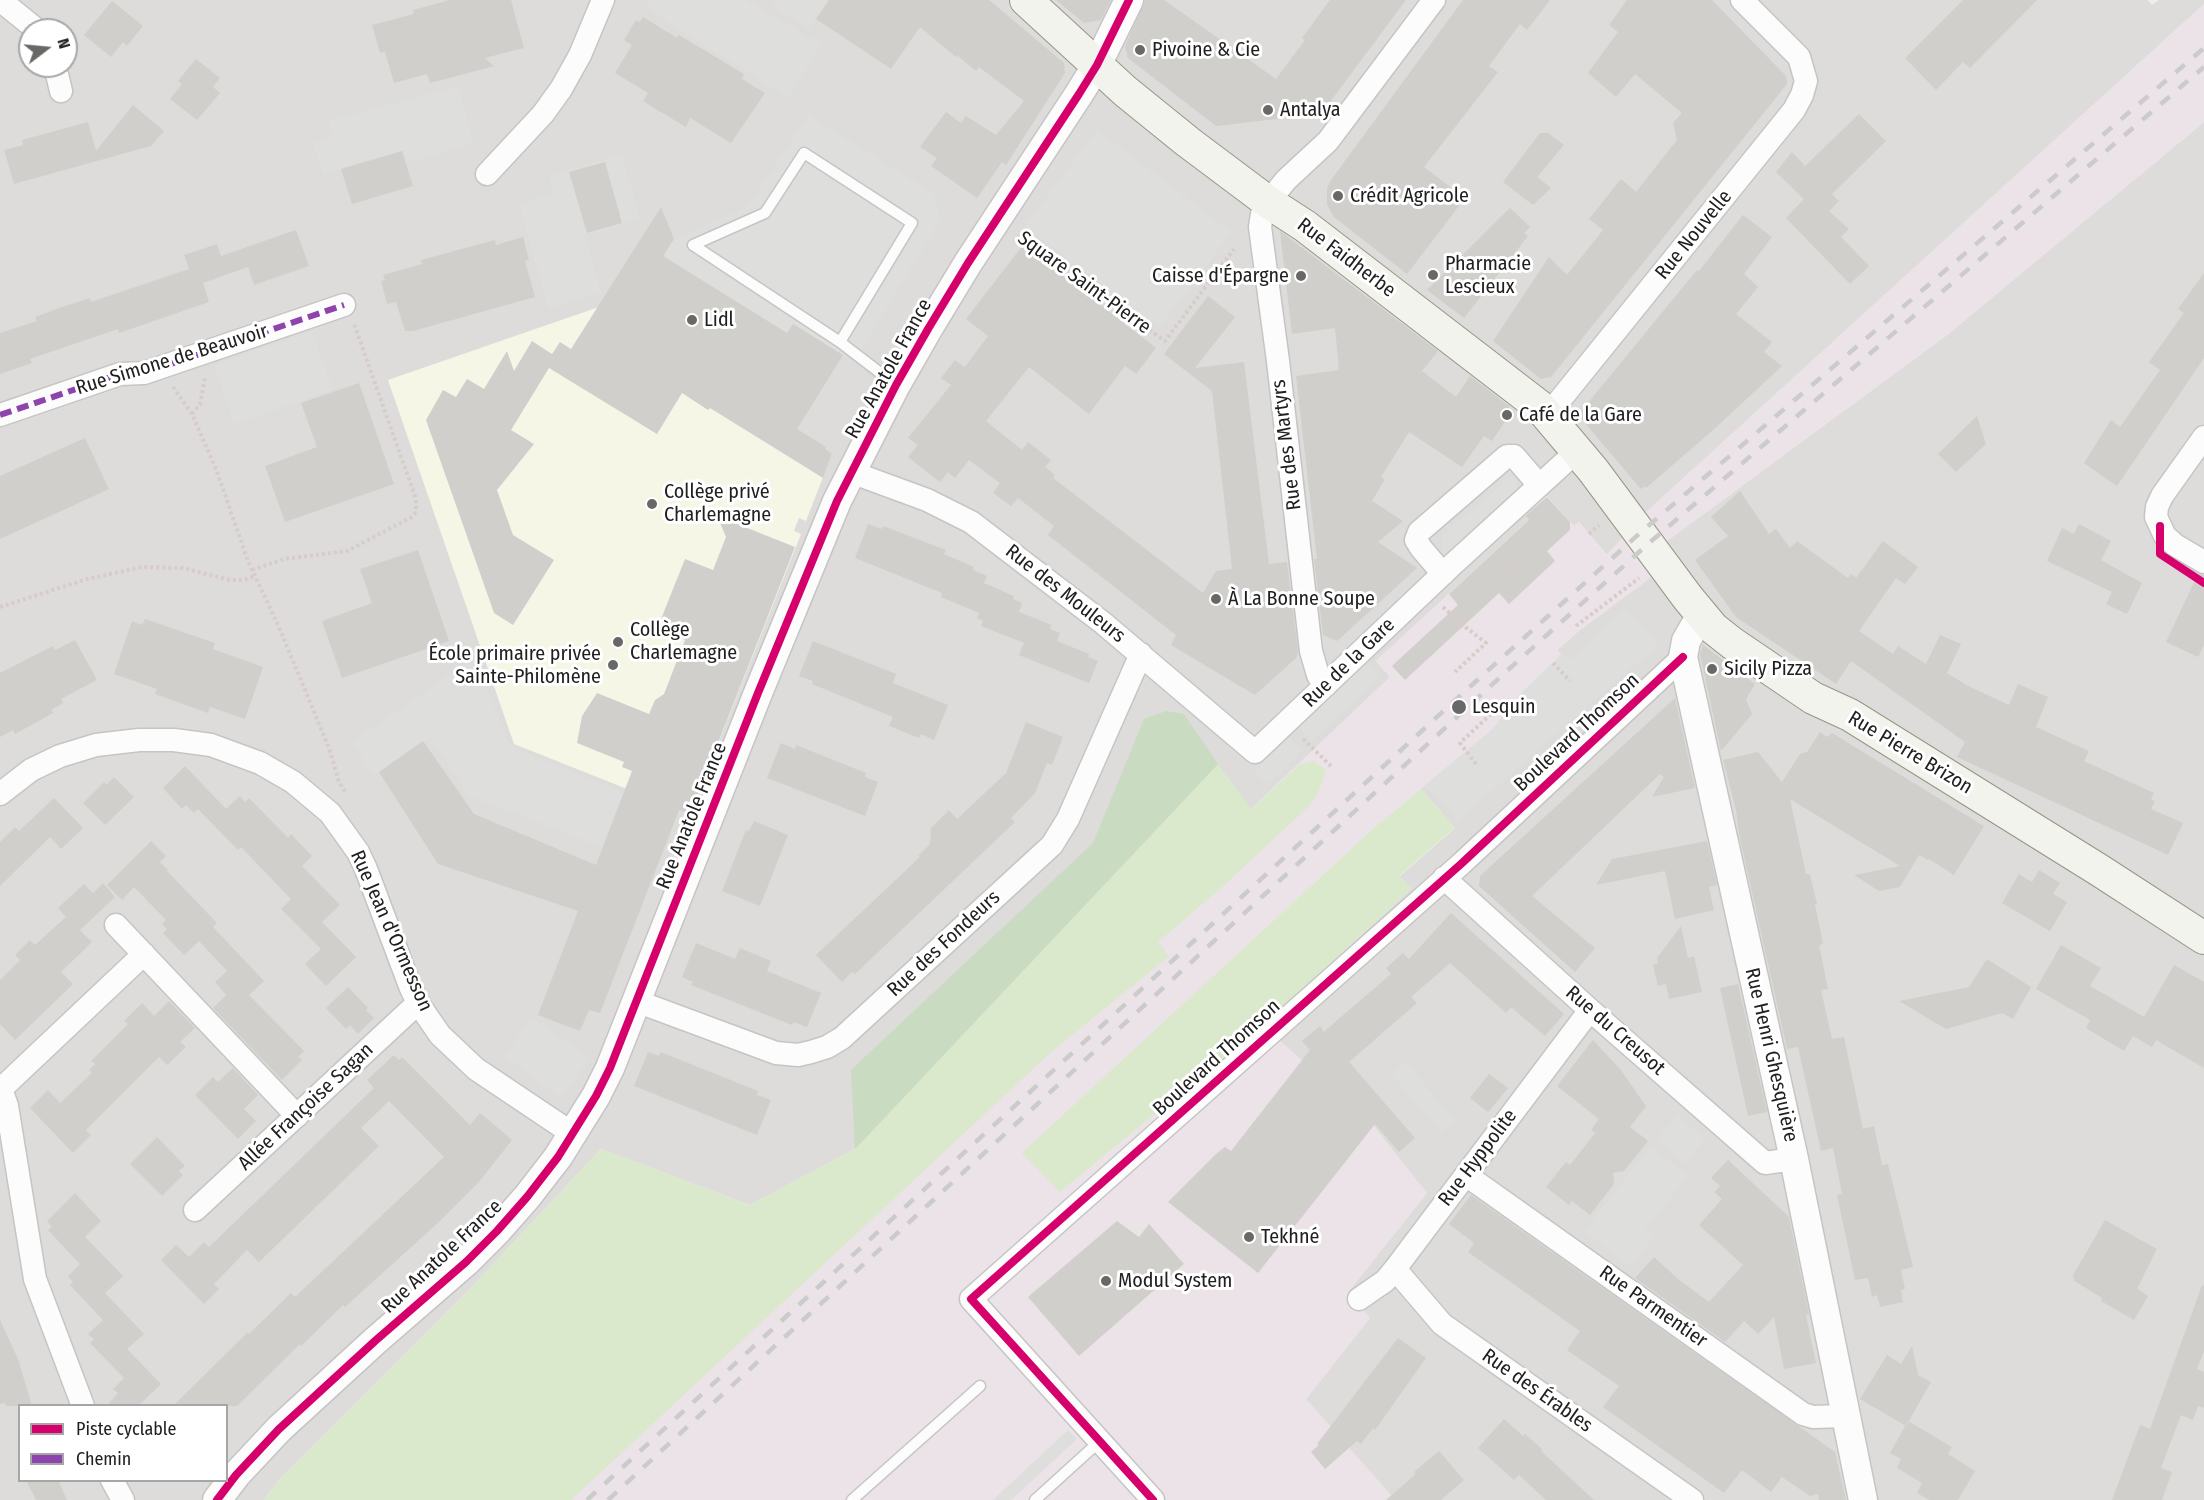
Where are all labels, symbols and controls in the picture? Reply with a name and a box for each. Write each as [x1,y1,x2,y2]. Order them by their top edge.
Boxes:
north arrow [18,18,78,78]
text: N [53,36,74,51]
place label: Pivoine & Cie [1152,38,1260,62]
marker: Pivoine & Cie [1133,43,1147,57]
place label: Antalya [1280,98,1341,122]
marker: Antalya [1261,103,1275,117]
place label: Crédit Agricole [1350,184,1469,208]
street label: Rue Nouvelle [1651,185,1737,285]
marker: Crédit Agricole [1331,189,1345,203]
street label: Rue Faidherbe [1292,213,1400,303]
street label: Square Saint-Pierre [1013,227,1155,339]
place label: Pharmacie Lescieux [1445,252,1531,299]
place label: Caisse d'Épargne [1152,264,1289,288]
marker: Pharmacie Lescieux [1426,268,1440,282]
marker: Caisse d'Épargne [1294,269,1308,283]
street label: Rue Anatole France [841,295,937,443]
place label: Lidl [704,308,734,332]
marker: Lidl [685,313,699,327]
street label: Rue Simone de Beauvoir [73,319,271,401]
street label: Rue des Martyrs [1267,378,1307,512]
place label: Café de la Gare [1519,403,1642,427]
marker: Café de la Gare [1500,408,1514,422]
place label: Collège privé Charlemagne [664,480,771,527]
marker: Collège privé Charlemagne [645,497,659,511]
street label: Rue des Mouleurs [1000,540,1130,648]
place label: À La Bonne Soupe [1228,587,1375,611]
marker: À La Bonne Soupe [1209,592,1223,606]
street label: Rue de la Gare [1298,613,1400,713]
place label: Collège Charlemagne [630,618,737,665]
marker: Collège Charlemagne [611,635,625,649]
place label: École primaire privée Sainte-Philomène [428,642,601,689]
place label: Sicily Pizza [1724,657,1812,681]
marker: École primaire privée Sainte-Philomène [606,658,620,672]
marker: Sicily Pizza [1705,662,1719,676]
street label: Boulevard Thomson [1509,669,1645,797]
place label: Lesquin [1472,695,1536,719]
marker: Lesquin [1450,698,1468,716]
street label: Rue Pierre Brizon [1843,706,1977,800]
street label: Rue Anatole France [652,739,732,893]
street label: Rue Jean d'Ormesson [345,847,437,1015]
street label: Rue des Fondeurs [883,886,1005,1002]
street label: Rue Henri Ghesquière [1739,966,1803,1144]
street label: Rue du Creusot [1560,981,1670,1081]
street label: Boulevard Thomson [1149,995,1285,1121]
street label: Allée Françoise Sagan [233,1038,379,1176]
street label: Rue Hyppolite [1434,1105,1522,1211]
street label: Rue Anatole France [377,1195,507,1319]
place label: Tekhné [1261,1225,1319,1249]
marker: Tekhné [1242,1230,1256,1244]
street label: Rue Parmentier [1594,1261,1712,1353]
place label: Modul System [1118,1269,1232,1293]
marker: Modul System [1099,1274,1113,1288]
street label: Rue des Érables [1477,1344,1597,1438]
legend [18,1404,228,1482]
text: Piste cyclable [76,1418,176,1440]
text: Chemin [76,1448,131,1470]

